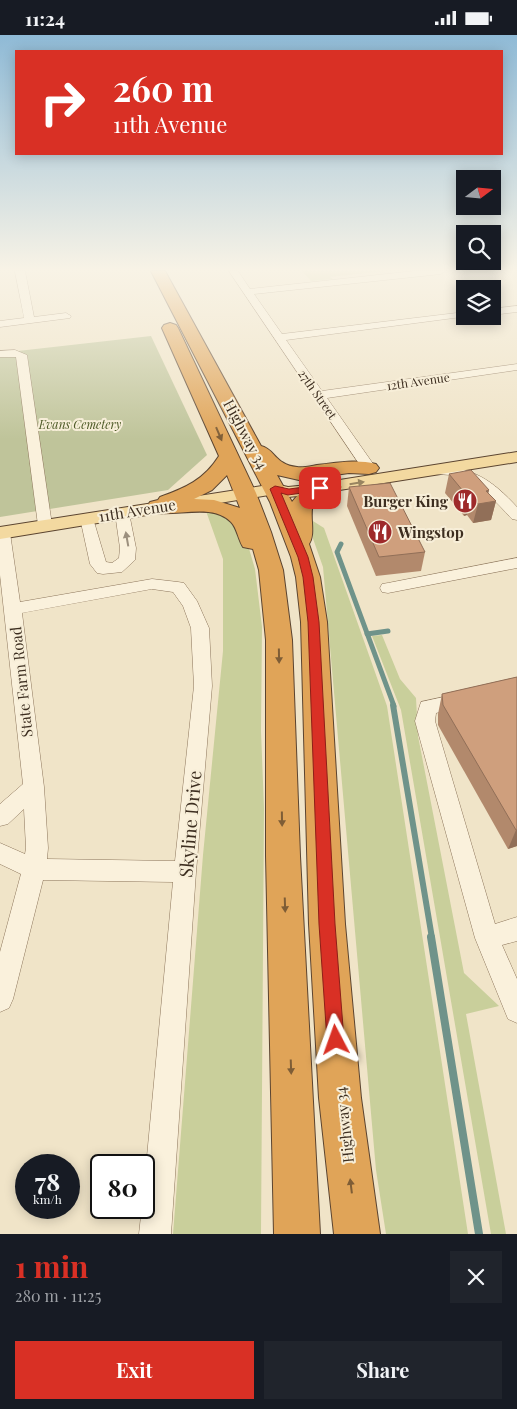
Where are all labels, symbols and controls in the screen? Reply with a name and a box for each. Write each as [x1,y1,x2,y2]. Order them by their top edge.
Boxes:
text: 11:24 [25,5,65,31]
text: 260 m [113,64,213,111]
icon: right [30,70,95,135]
text: 11th Avenue [113,109,227,139]
north arrow [456,170,501,215]
map controls [456,170,501,325]
button: search [456,225,501,270]
button: layers [456,280,501,325]
street label: 27th Street [295,366,341,423]
street label: 12th Avenue [385,369,451,393]
street label: Highway 34 [219,396,273,472]
park label: Evans Cemetery [38,416,122,432]
one-way arrow [216,427,224,441]
pin [299,467,341,509]
icon: arrive [306,474,334,502]
one-way arrow [350,478,366,486]
restaurant icon: Burger King [452,488,478,514]
place label: Burger King [363,491,449,511]
street label: 11th Avenue [97,494,177,526]
restaurant icon: Wingstop [367,519,393,545]
place label: Wingstop [397,522,464,542]
one-way arrow [122,531,130,547]
street label: State Farm Road [5,625,37,738]
one-way arrow [275,648,283,664]
street label: Skyline Drive [173,770,207,878]
one-way arrow [278,811,286,827]
one-way arrow [281,897,289,913]
position arrow [309,1013,361,1065]
one-way arrow [287,1060,295,1076]
street label: Highway 34 [330,1086,358,1164]
speed limit sign: 80 [90,1154,155,1219]
text: 78 [35,1164,60,1197]
one-way arrow [347,1177,355,1193]
text: km/h [33,1191,62,1207]
text: 1 min [15,1246,89,1286]
button: close [450,1251,502,1303]
text: 280 m · 11:25 [15,1285,101,1306]
button: Exit [15,1341,254,1399]
button: Share [264,1341,502,1399]

